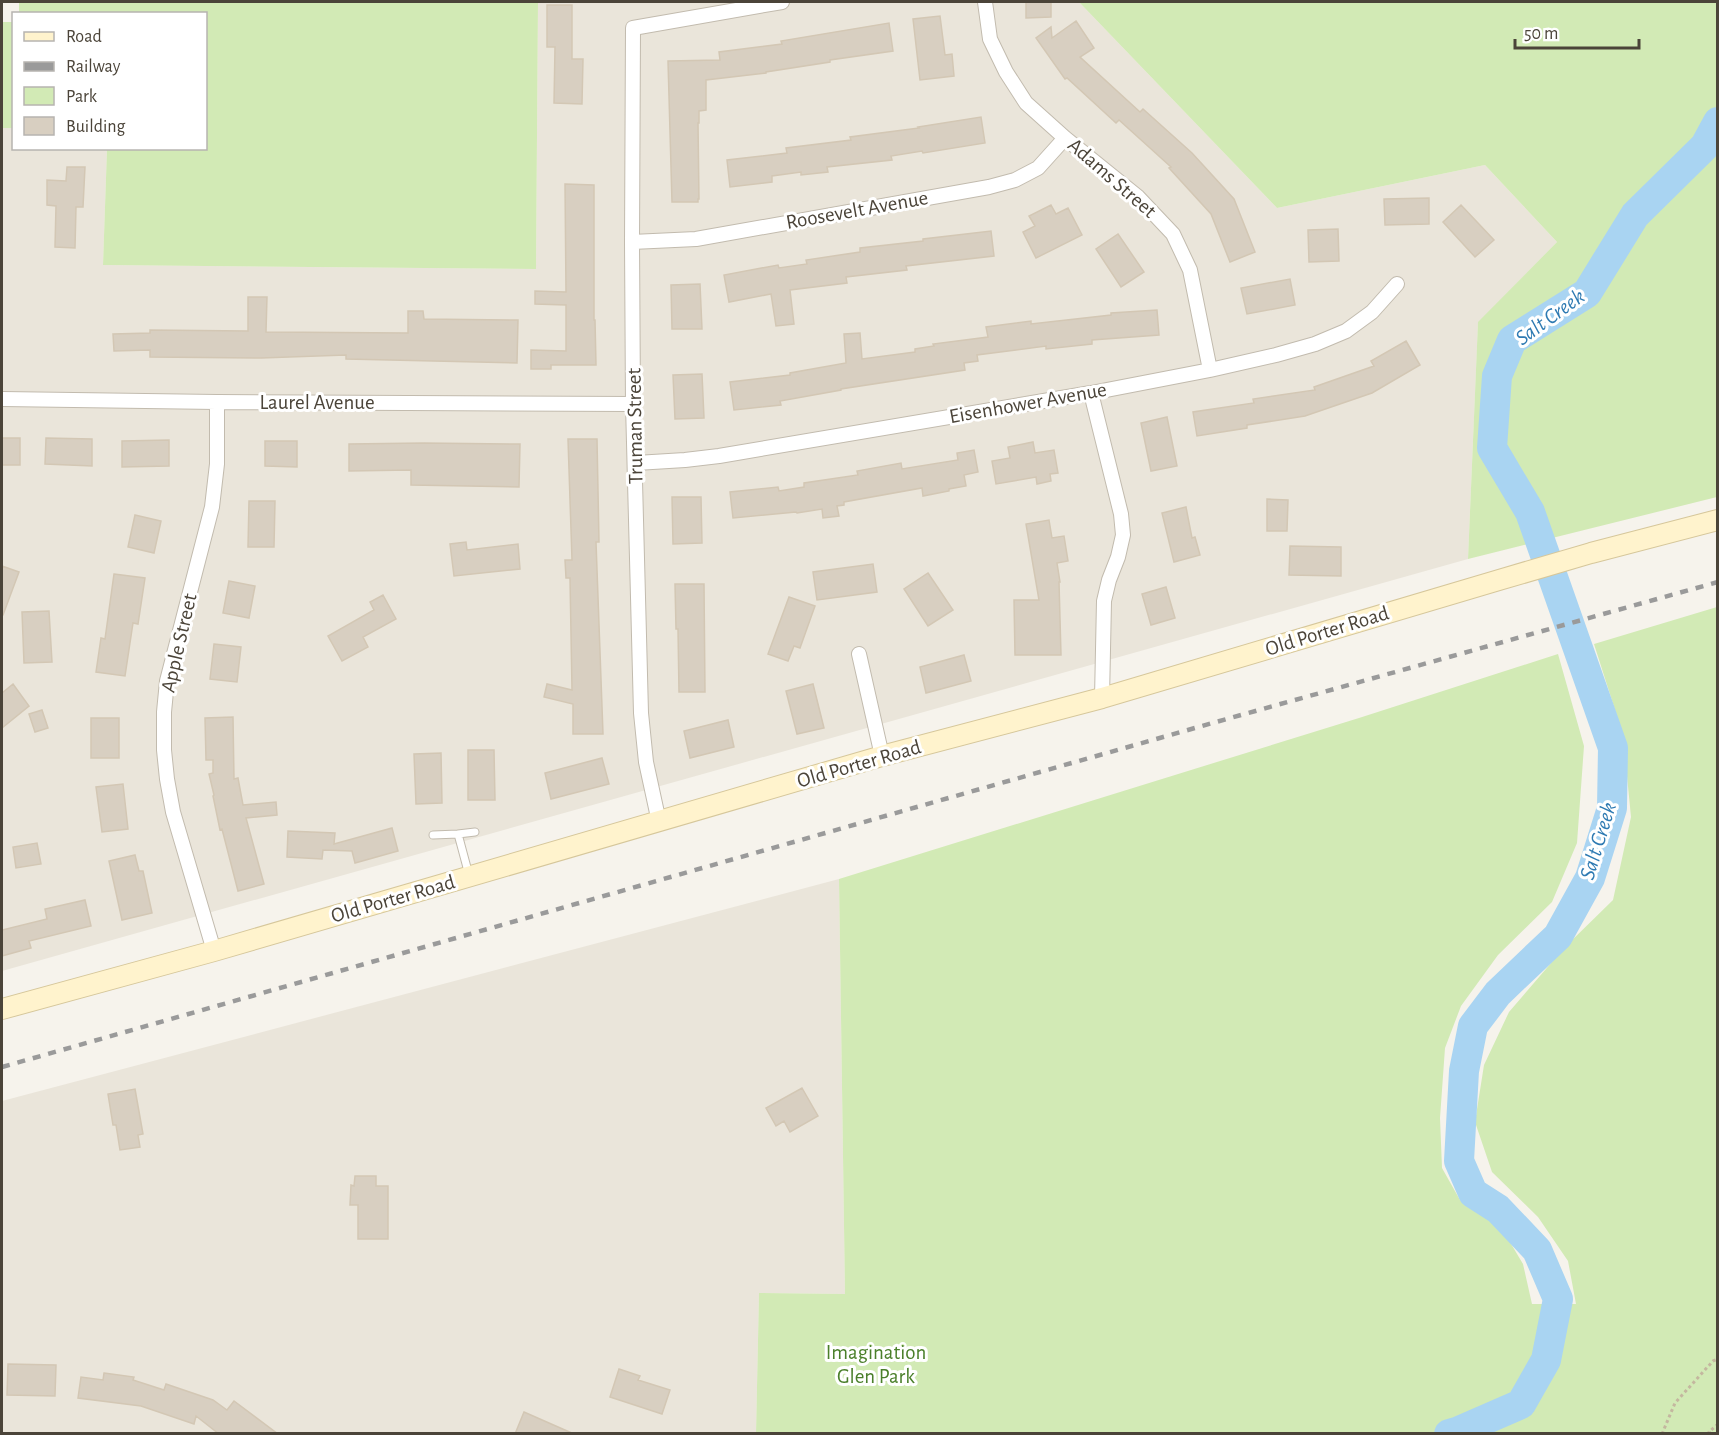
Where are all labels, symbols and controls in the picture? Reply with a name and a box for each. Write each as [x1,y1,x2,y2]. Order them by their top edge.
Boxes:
legend [12,12,207,150]
scale bar [1515,12,1640,50]
text: 50 m [1524,25,1558,43]
text: Road [66,28,102,46]
text: Railway [66,58,121,76]
text: Park [66,88,98,106]
text: Building [66,118,126,136]
street label: Adams Street [1064,134,1160,222]
street label: Roosevelt Avenue [784,187,930,233]
water label: Salt Creek [1511,285,1589,349]
street label: Truman Street [623,367,647,484]
street label: Eisenhower Avenue [948,379,1108,427]
street label: Laurel Avenue [259,392,375,413]
street label: Apple Street [157,591,201,695]
street label: Old Porter Road [1263,602,1391,660]
street label: Old Porter Road [795,736,923,792]
water label: Salt Creek [1576,800,1620,882]
street label: Old Porter Road [329,871,457,927]
park label: Imagination Glen Park [826,1342,926,1387]

